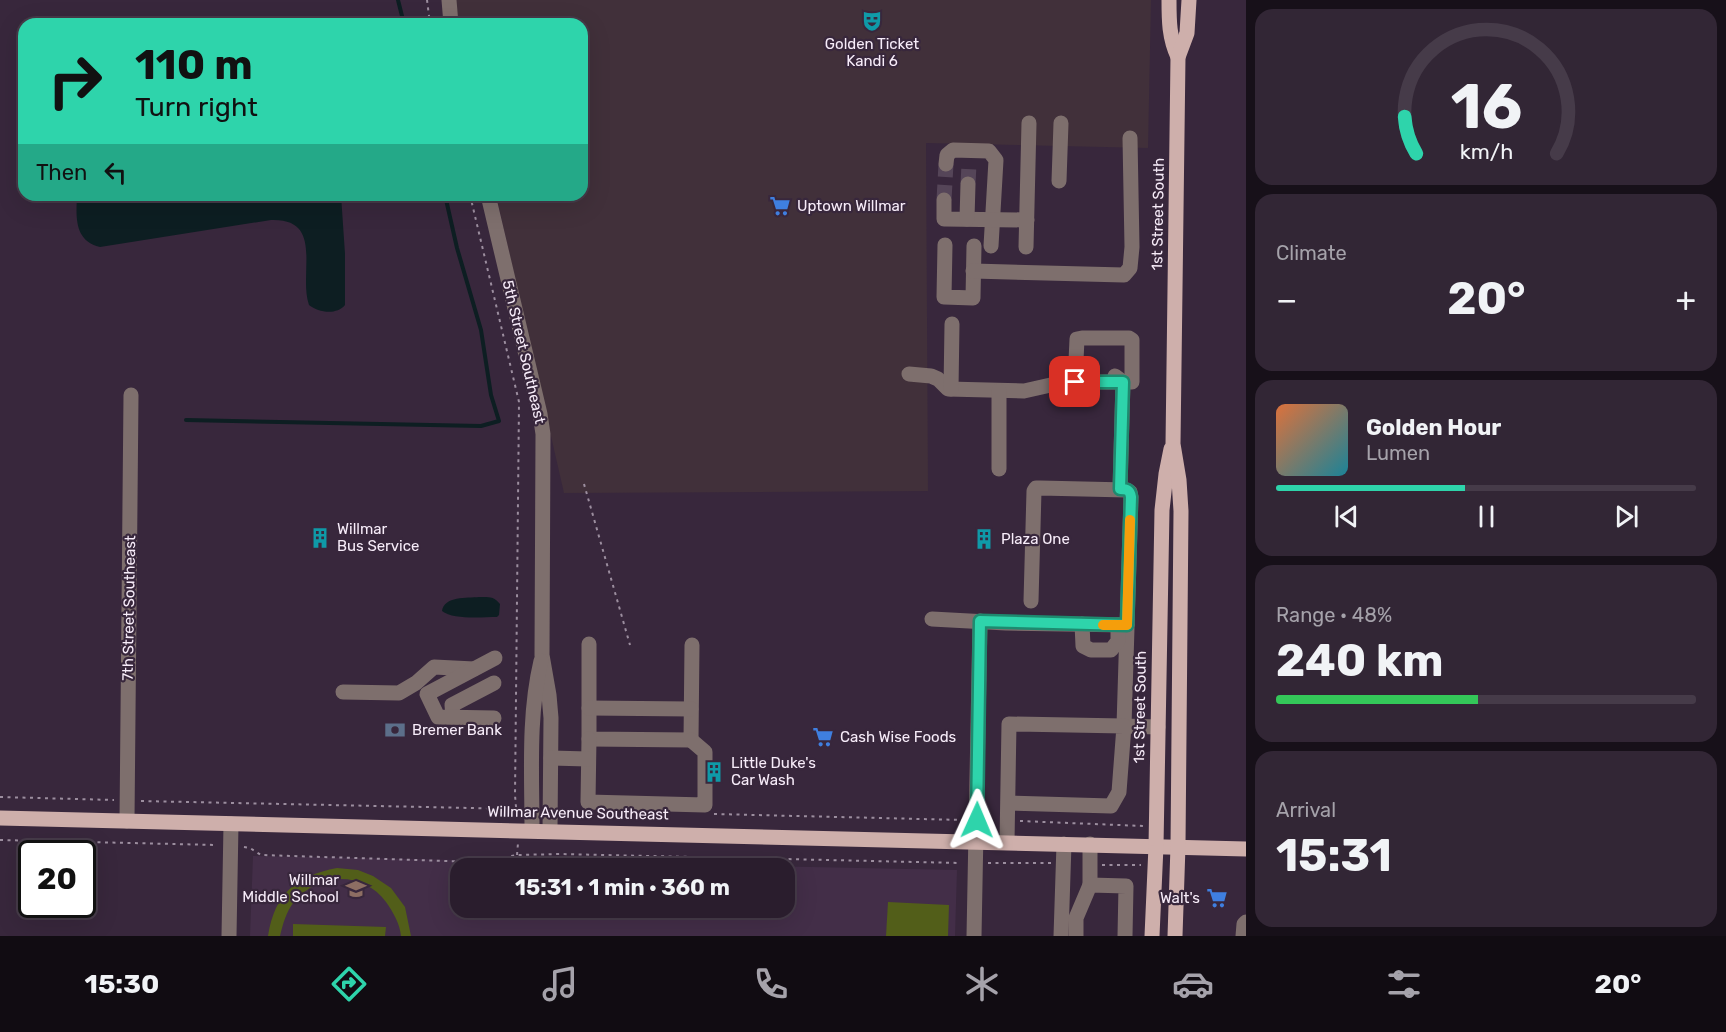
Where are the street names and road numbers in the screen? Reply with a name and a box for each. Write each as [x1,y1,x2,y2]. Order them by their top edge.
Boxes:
street label: 1st Street South [1148,158,1168,270]
street label: 5th Street Southeast [499,278,549,426]
street label: 7th Street Southeast [119,535,139,681]
street label: 1st Street South [1130,651,1150,763]
street label: Willmar Avenue Southeast [487,802,669,824]

